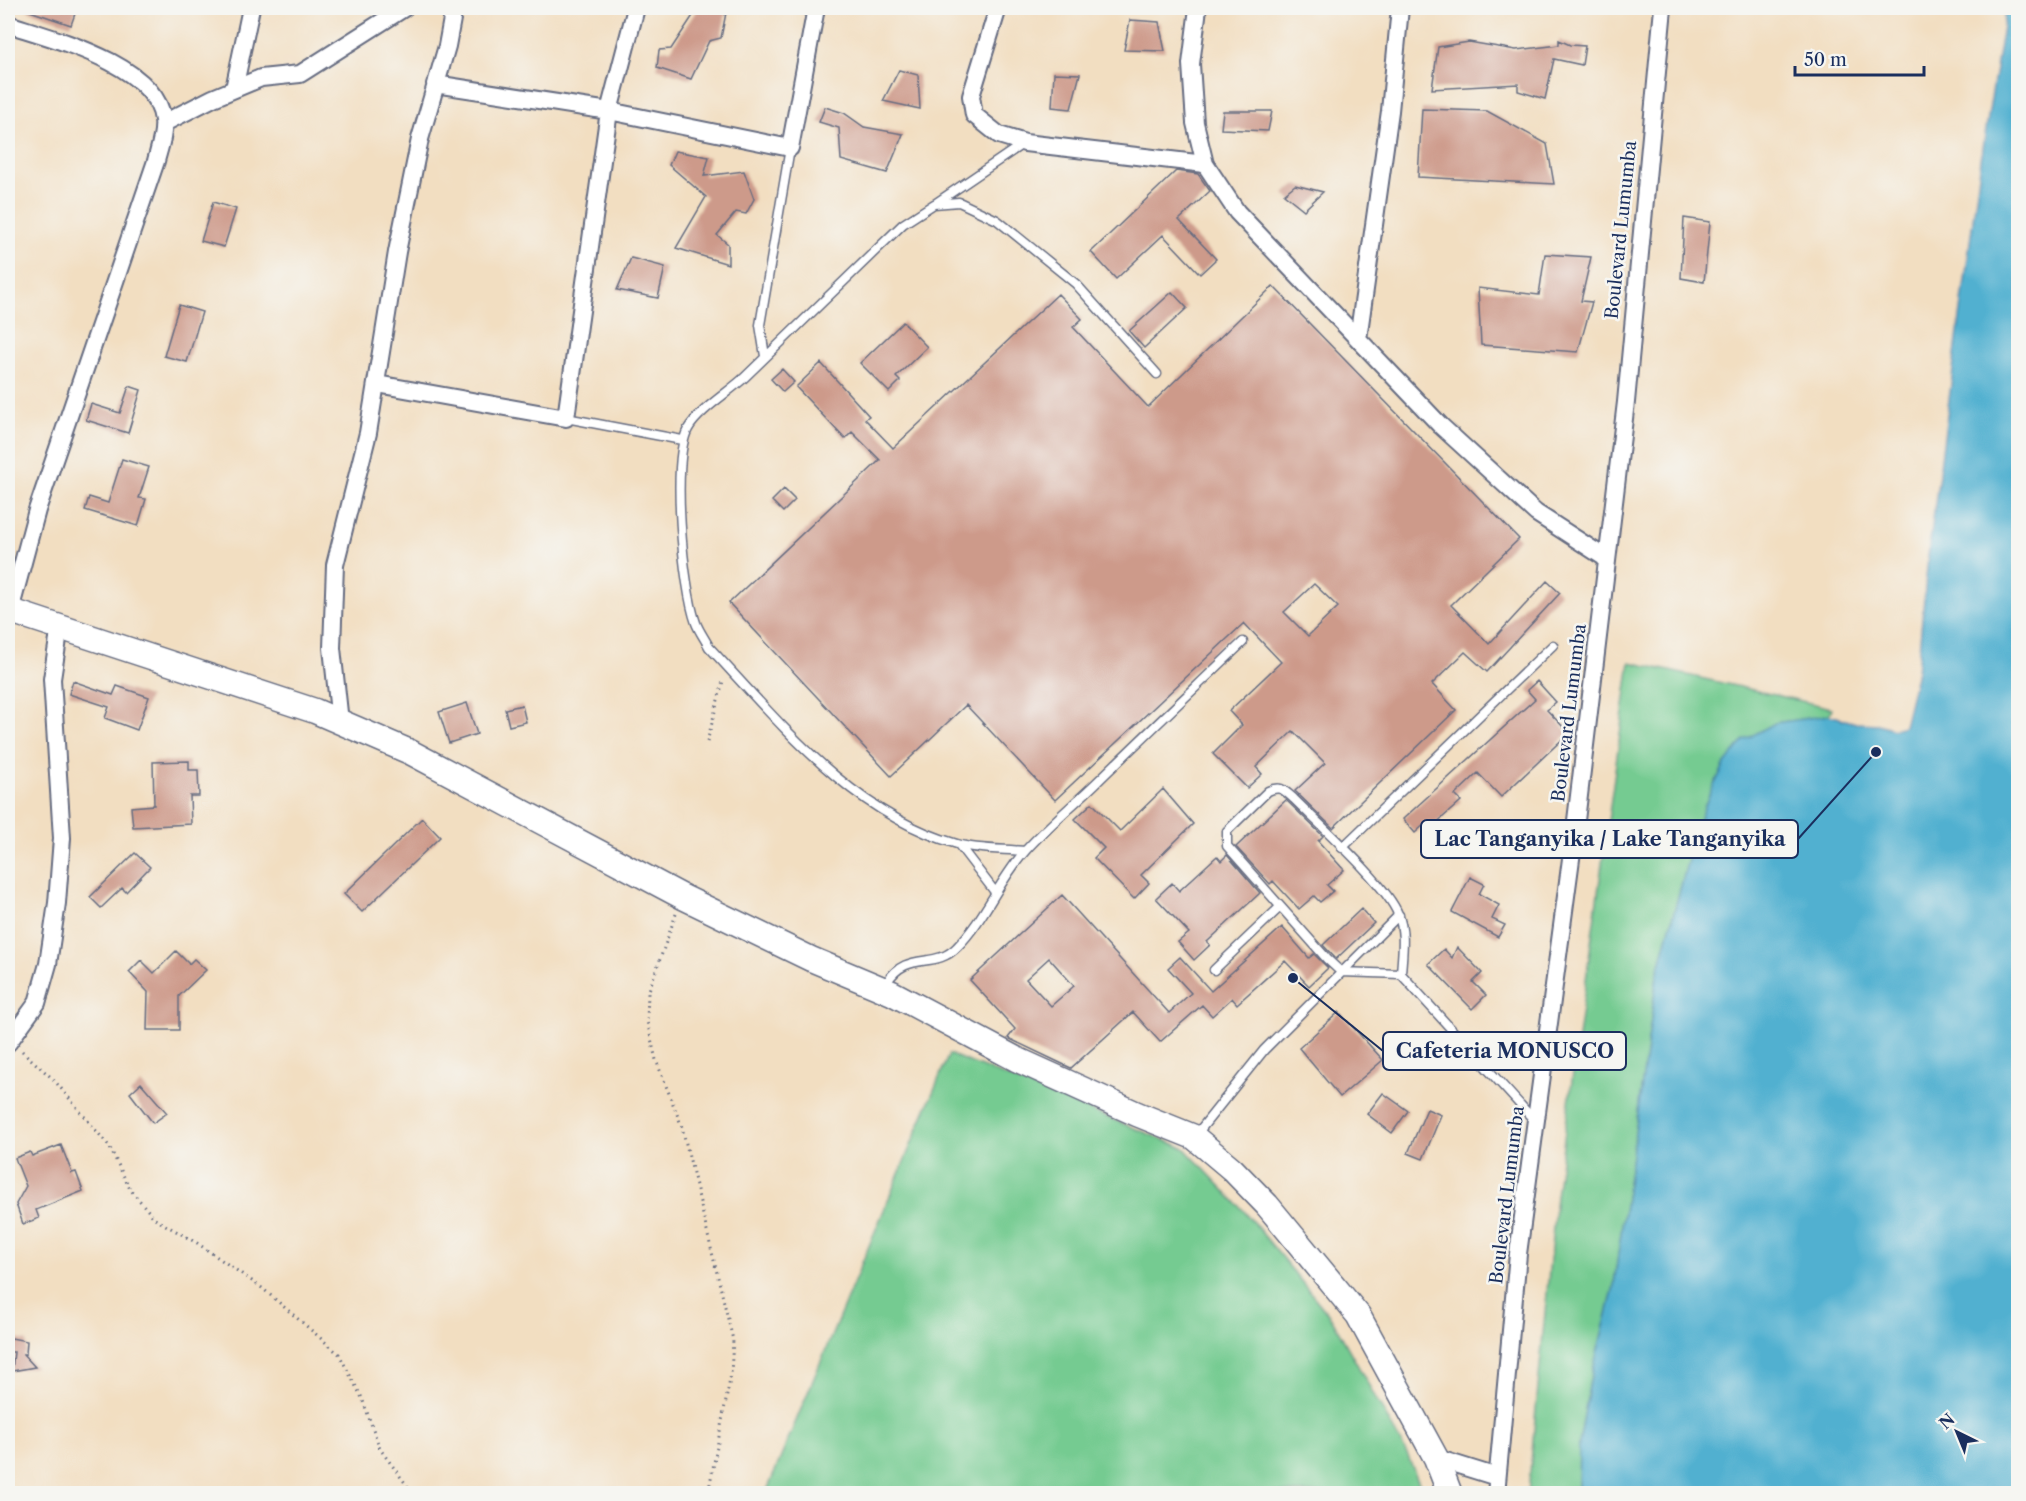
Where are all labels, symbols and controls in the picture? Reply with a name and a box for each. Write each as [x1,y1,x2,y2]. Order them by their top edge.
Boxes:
scale bar [1795,39,1924,77]
text: 50 m [1804,49,1847,71]
street label: Boulevard Lumumba [1601,139,1641,320]
street label: Boulevard Lumumba [1547,622,1591,803]
callout: Lac Tanganyika / Lake Tanganyika [1421,820,1798,858]
text: Lac Tanganyika / Lake Tanganyika [1434,827,1786,851]
callout: Cafeteria MONUSCO [1383,1032,1626,1070]
text: Cafeteria MONUSCO [1396,1039,1614,1063]
street label: Boulevard Lumumba [1485,1104,1529,1285]
north arrow [1927,1402,1987,1462]
text: N [1935,1409,1959,1433]

